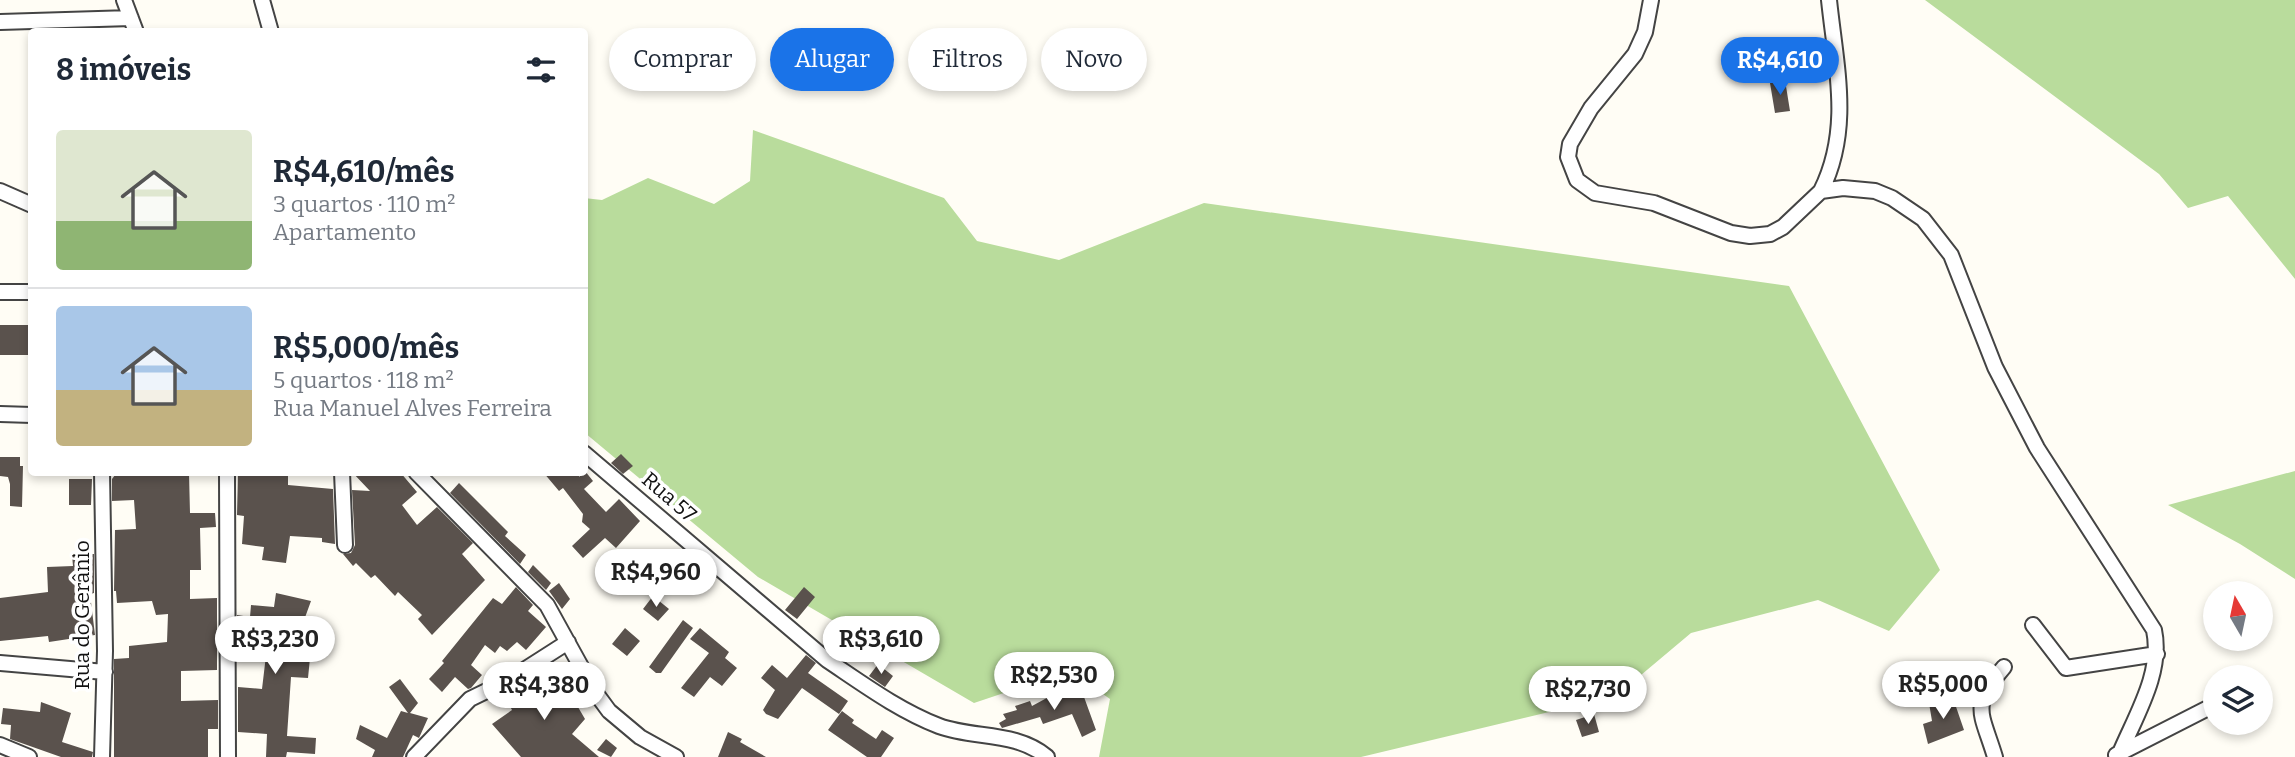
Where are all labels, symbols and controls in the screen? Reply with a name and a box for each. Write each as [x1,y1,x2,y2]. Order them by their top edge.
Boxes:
chip: Comprar [609,28,756,91]
chip: Alugar [770,28,894,91]
chip: Filtros [908,28,1027,91]
chip: Novo [1041,28,1147,91]
pin: R$4,610 [1715,38,1845,97]
text: R$4,610 [1737,46,1823,74]
icon: filters [522,51,560,89]
text: 8 imóveis [56,52,191,88]
text: R$4,610/mês [273,154,454,190]
icon: home [112,158,196,242]
text: 3 quartos · 110 m² [273,190,455,218]
text: Apartamento [273,218,416,246]
text: R$5,000/mês [273,330,459,366]
icon: home [112,334,196,418]
text: 5 quartos · 118 m² [273,366,454,394]
text: Rua Manuel Alves Ferreira [273,394,552,422]
street label: Rua 57 [637,466,702,528]
street label: Rua do Gerânio [69,540,95,690]
pin: R$4,960 [591,550,721,609]
text: R$4,960 [611,558,701,586]
north arrow [2203,581,2273,651]
map controls [2203,581,2273,735]
pin: R$3,230 [210,616,340,676]
pin: R$3,610 [816,616,946,676]
text: R$3,230 [231,625,319,653]
text: R$3,610 [839,625,923,653]
pin: R$2,530 [989,652,1119,712]
text: R$2,530 [1010,661,1098,689]
pin: R$4,380 [479,662,609,722]
pin: R$5,000 [1878,662,2008,721]
button: layers [2203,665,2273,735]
pin: R$2,730 [1523,666,1653,726]
text: R$5,000 [1898,670,1988,698]
text: R$4,380 [499,671,589,699]
text: R$2,730 [1545,675,1631,703]

